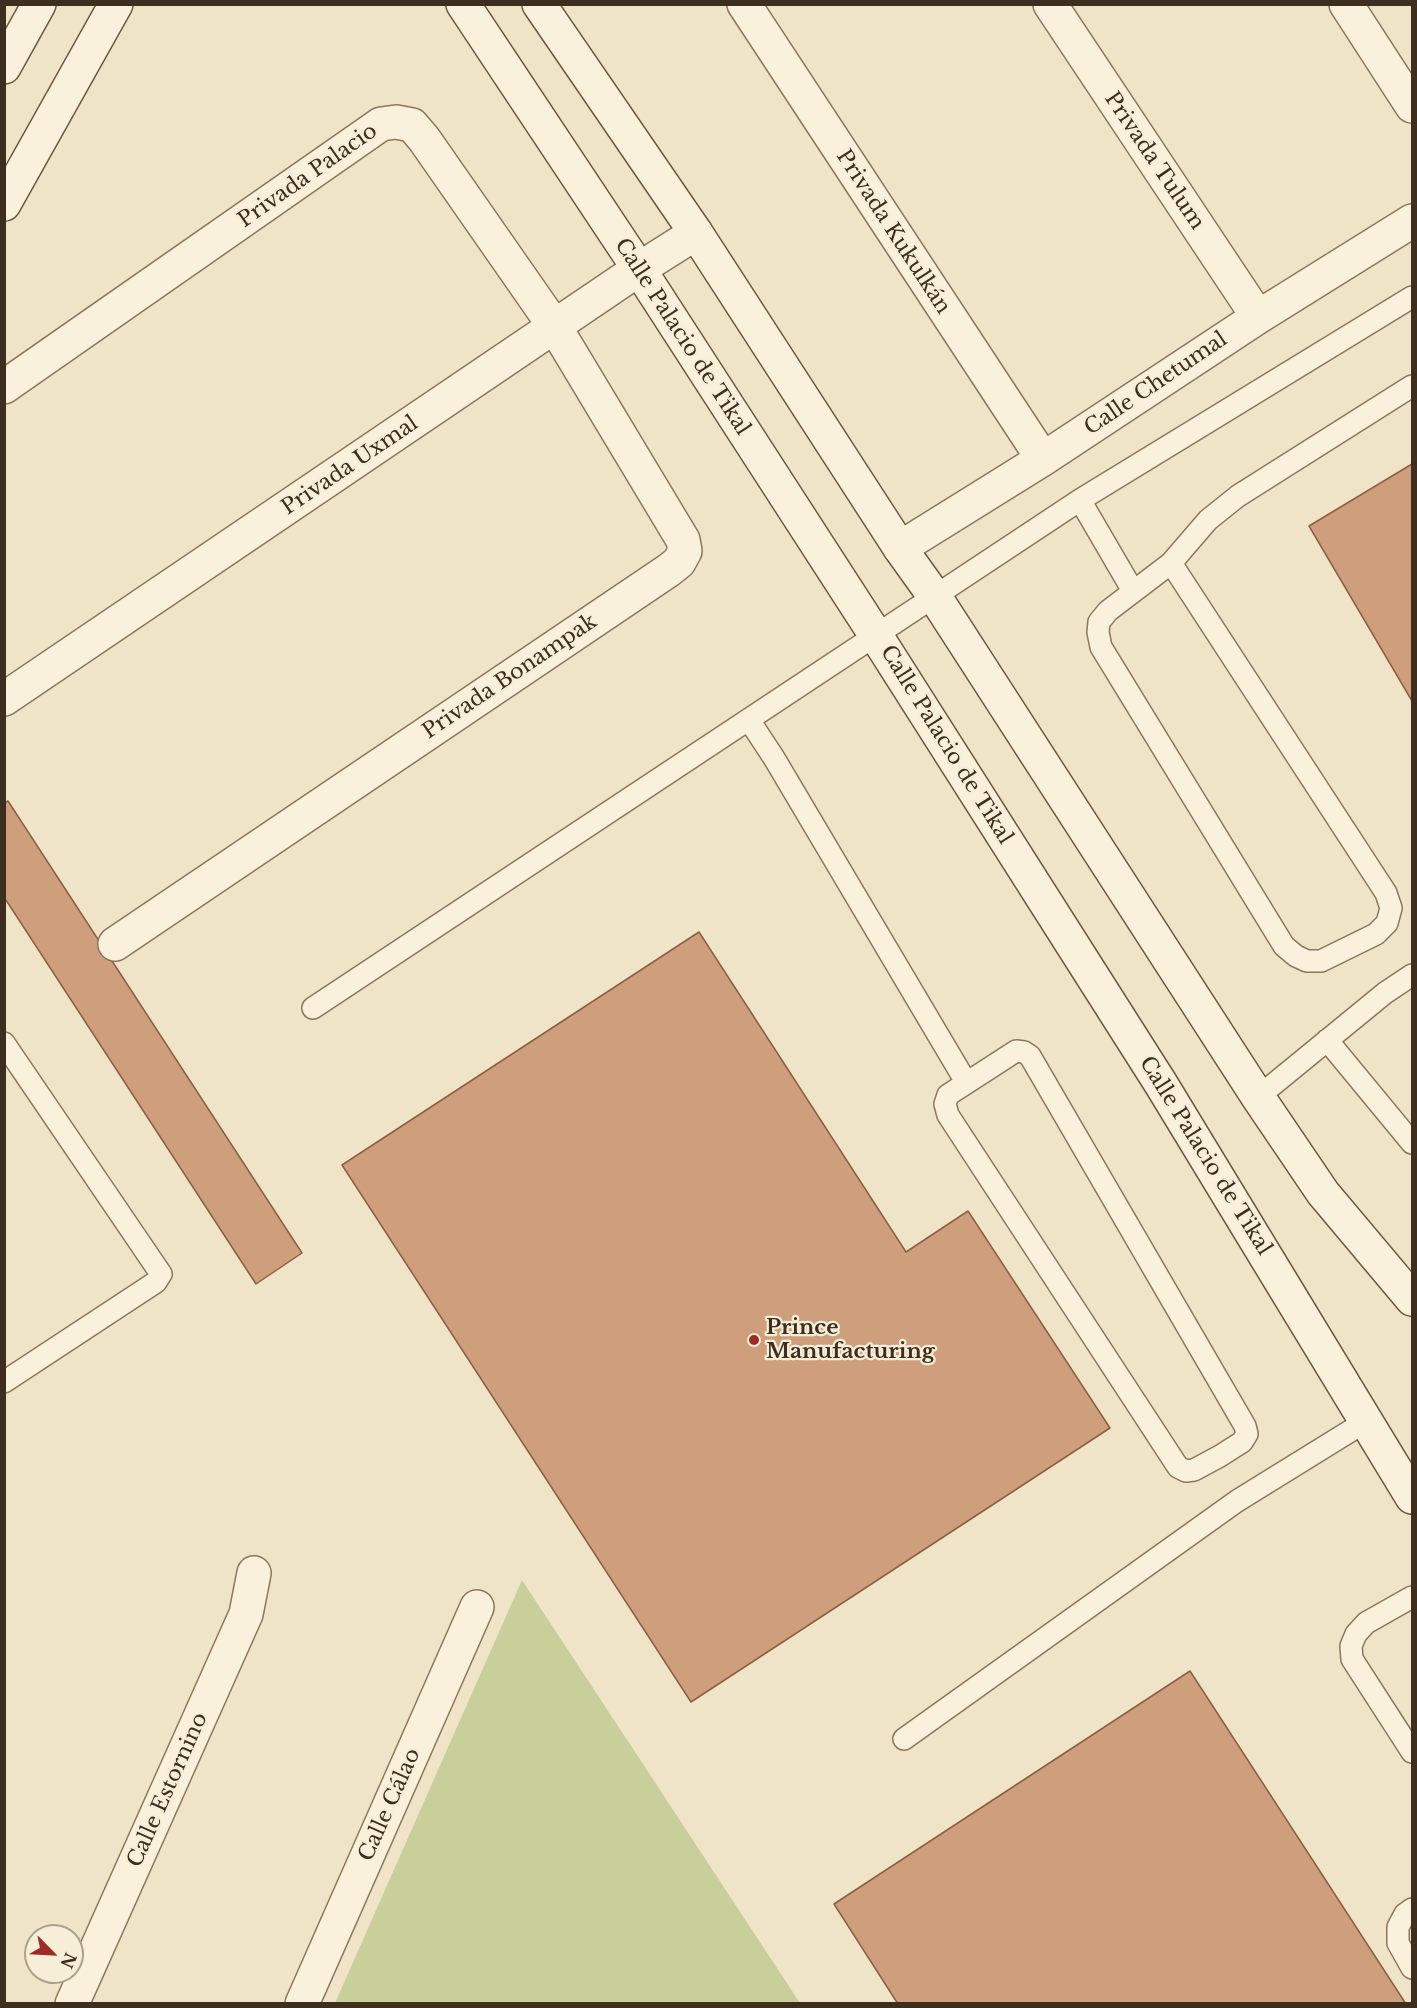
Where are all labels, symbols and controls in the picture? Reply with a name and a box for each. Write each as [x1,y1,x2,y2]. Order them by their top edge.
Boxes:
street label: Privada Tulum [1099,87,1209,235]
street label: Privada Palacio [234,119,382,233]
street label: Privada Kukulkán [831,145,955,319]
street label: Calle Palacio de Tikal [609,234,755,440]
street label: Calle Chetumal [1080,327,1232,441]
street label: Privada Uxmal [277,411,423,521]
street label: Privada Bonampak [418,609,602,745]
street label: Calle Palacio de Tikal [874,641,1018,849]
street label: Calle Palacio de Tikal [1133,1052,1277,1260]
place label: Prince Manufacturing [766,1315,934,1365]
marker: Prince Manufacturing [747,1333,761,1347]
street label: Calle Estornino [123,1709,213,1871]
street label: Calle Cálao [354,1745,426,1865]
north arrow [24,1924,84,1984]
text: N [56,1950,81,1971]

